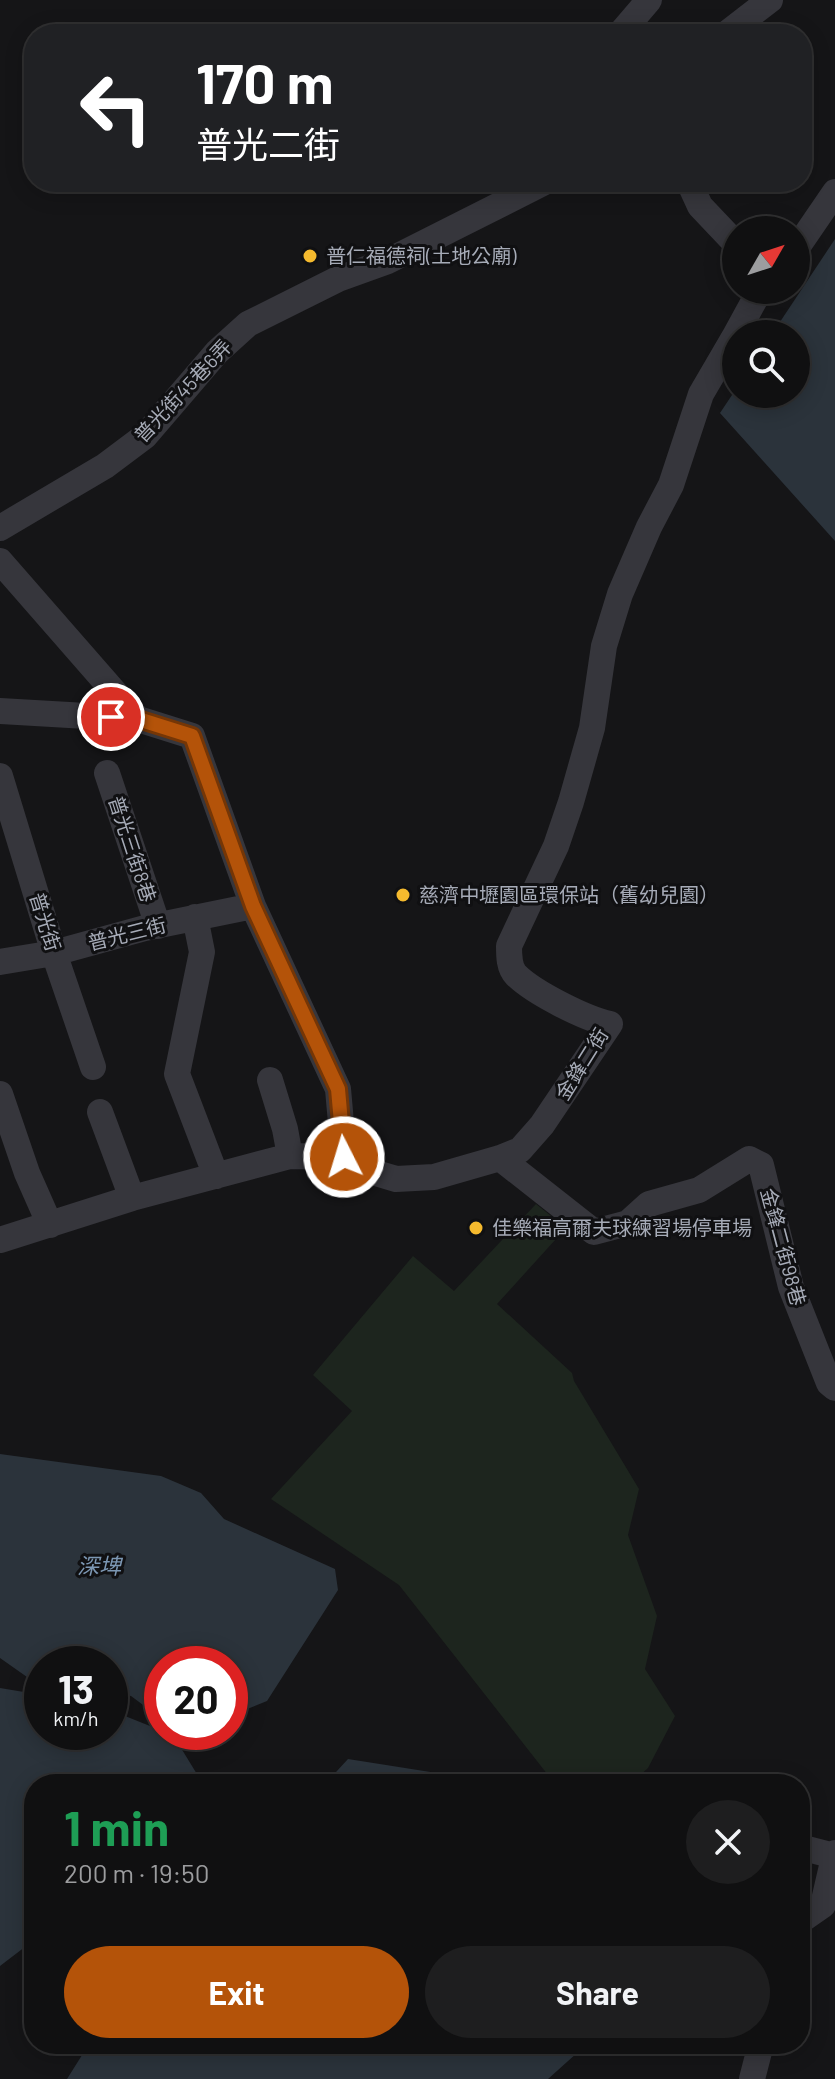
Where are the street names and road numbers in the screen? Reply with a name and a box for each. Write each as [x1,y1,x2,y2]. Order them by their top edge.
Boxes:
street label: 普光街45巷6弄 [129,334,236,447]
street label: 普光三街8巷 [104,792,161,905]
street label: 普光街 [26,890,66,954]
street label: 普光三街 [85,912,168,954]
street label: 金鋒二街 [550,1023,613,1104]
street label: 金鋒二街98巷 [757,1185,811,1308]

